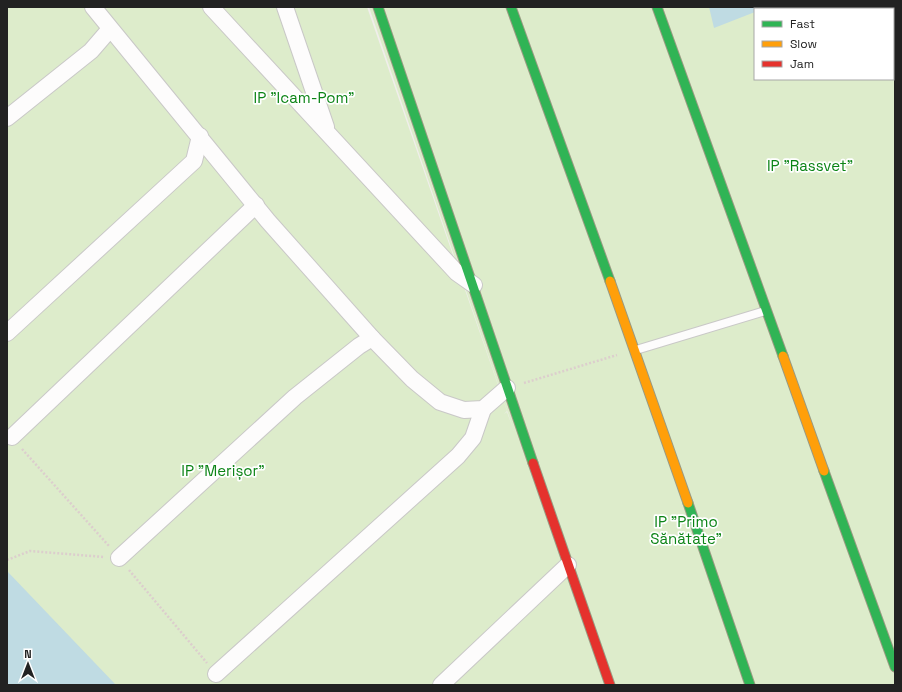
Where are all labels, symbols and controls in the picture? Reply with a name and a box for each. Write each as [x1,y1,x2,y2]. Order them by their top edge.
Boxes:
legend [754,8,894,80]
text: Fast [790,16,815,32]
text: Slow [790,36,817,52]
text: Jam [790,56,814,72]
park label: IP "Icam-Pom" [254,88,354,107]
park label: IP "Rassvet" [767,156,853,175]
park label: IP "Merișor" [181,461,265,480]
park label: IP "Primo Sănătate" [650,512,722,548]
north arrow [8,644,48,684]
text: N [24,647,32,661]

